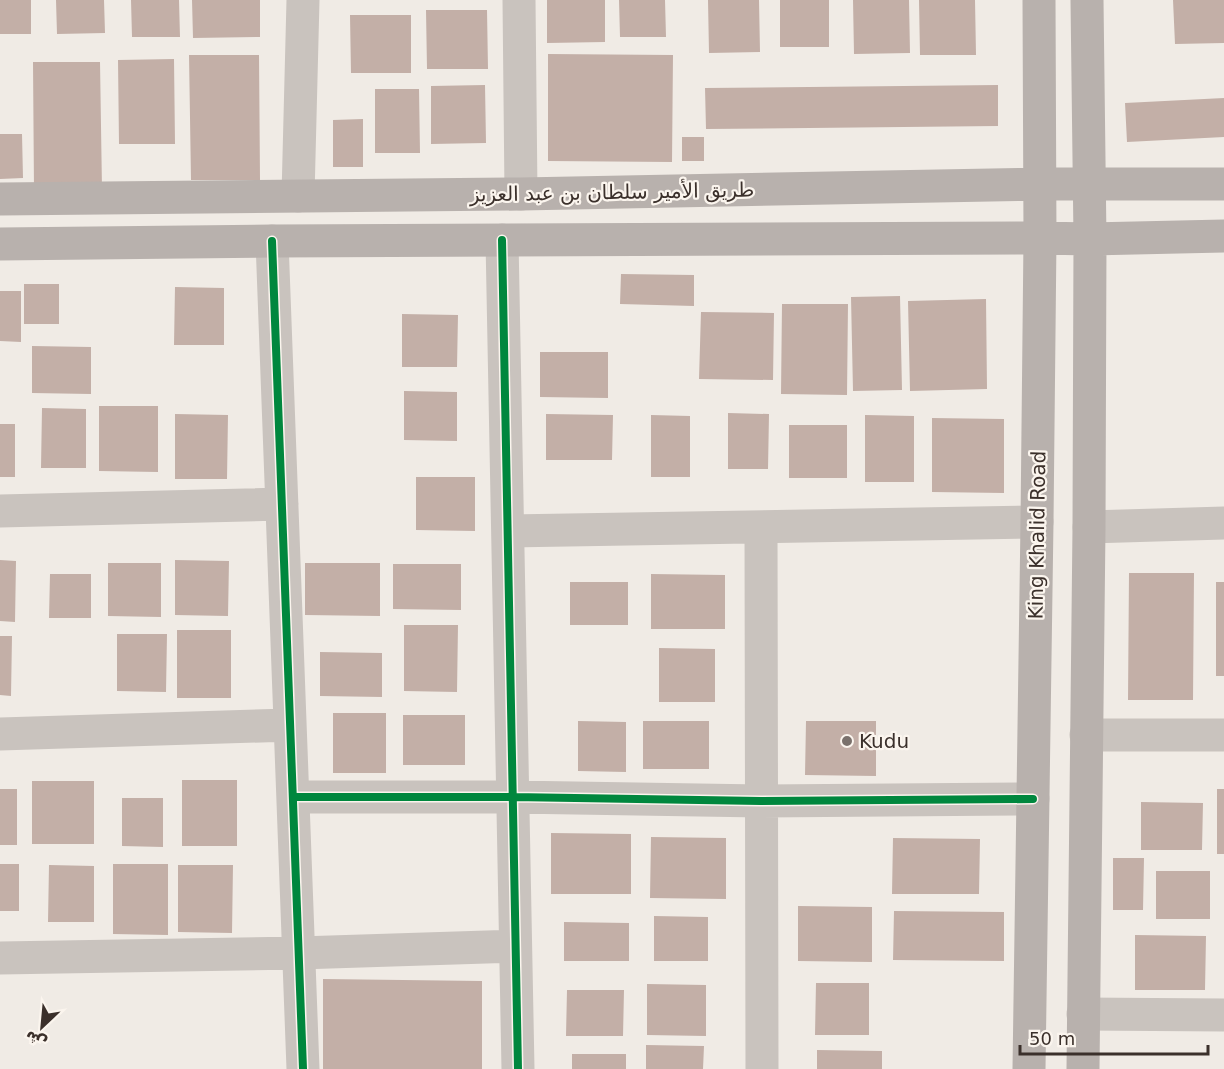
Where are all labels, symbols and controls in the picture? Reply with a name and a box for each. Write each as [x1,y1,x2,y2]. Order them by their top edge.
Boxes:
street label: طريق الأمير سلطان بن عبد العزيز [469,178,754,206]
street label: King Khalid Road [1024,450,1050,620]
place label: Kudu [859,729,909,753]
marker: Kudu [840,734,854,748]
north arrow [12,997,72,1057]
scale bar [1020,1018,1208,1056]
text: ش [22,1027,50,1053]
text: 50 m [1029,1028,1075,1049]

